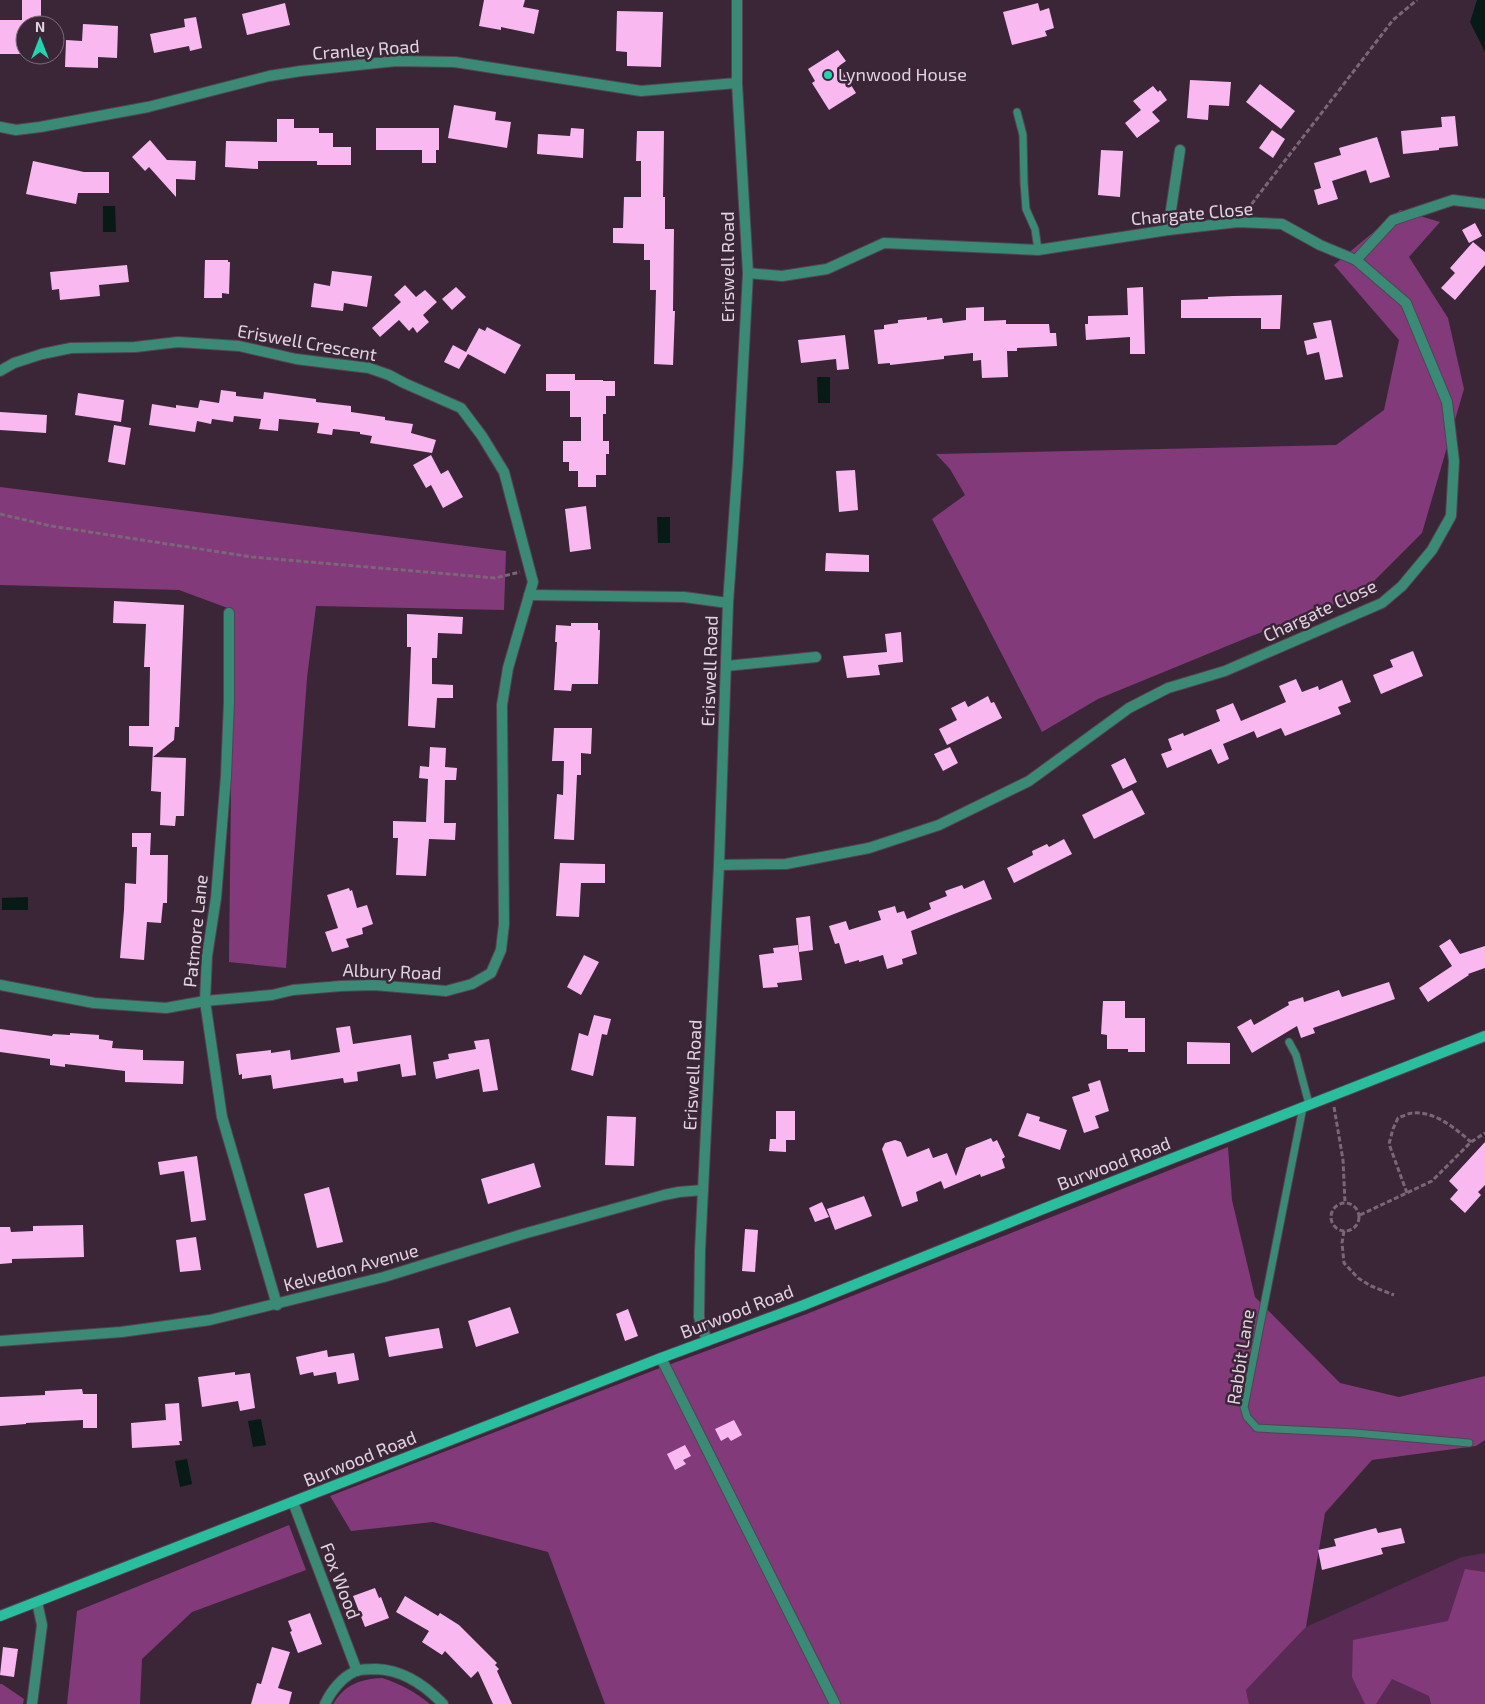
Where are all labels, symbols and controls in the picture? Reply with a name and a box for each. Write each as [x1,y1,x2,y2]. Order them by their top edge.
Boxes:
north arrow [15,15,65,65]
text: N [35,18,45,35]
street label: Cranley Road [312,34,420,64]
place label: Lynwood House [838,63,967,85]
marker: Lynwood House [822,69,834,81]
street label: Chargate Close [1130,197,1254,229]
street label: Eriswell Road [716,211,738,323]
street label: Eriswell Crescent [236,319,379,365]
street label: Chargate Close [1259,574,1380,646]
street label: Eriswell Road [696,615,722,727]
street label: Patmore Lane [178,873,212,988]
street label: Albury Road [342,958,442,984]
street label: Eriswell Road [678,1019,706,1131]
street label: Burwood Road [1054,1131,1173,1195]
street label: Kelvedon Avenue [281,1238,421,1296]
street label: Burwood Road [677,1279,796,1343]
street label: Rabbit Lane [1222,1308,1258,1406]
street label: Burwood Road [300,1425,419,1491]
street label: Fox Wood [316,1539,366,1622]

